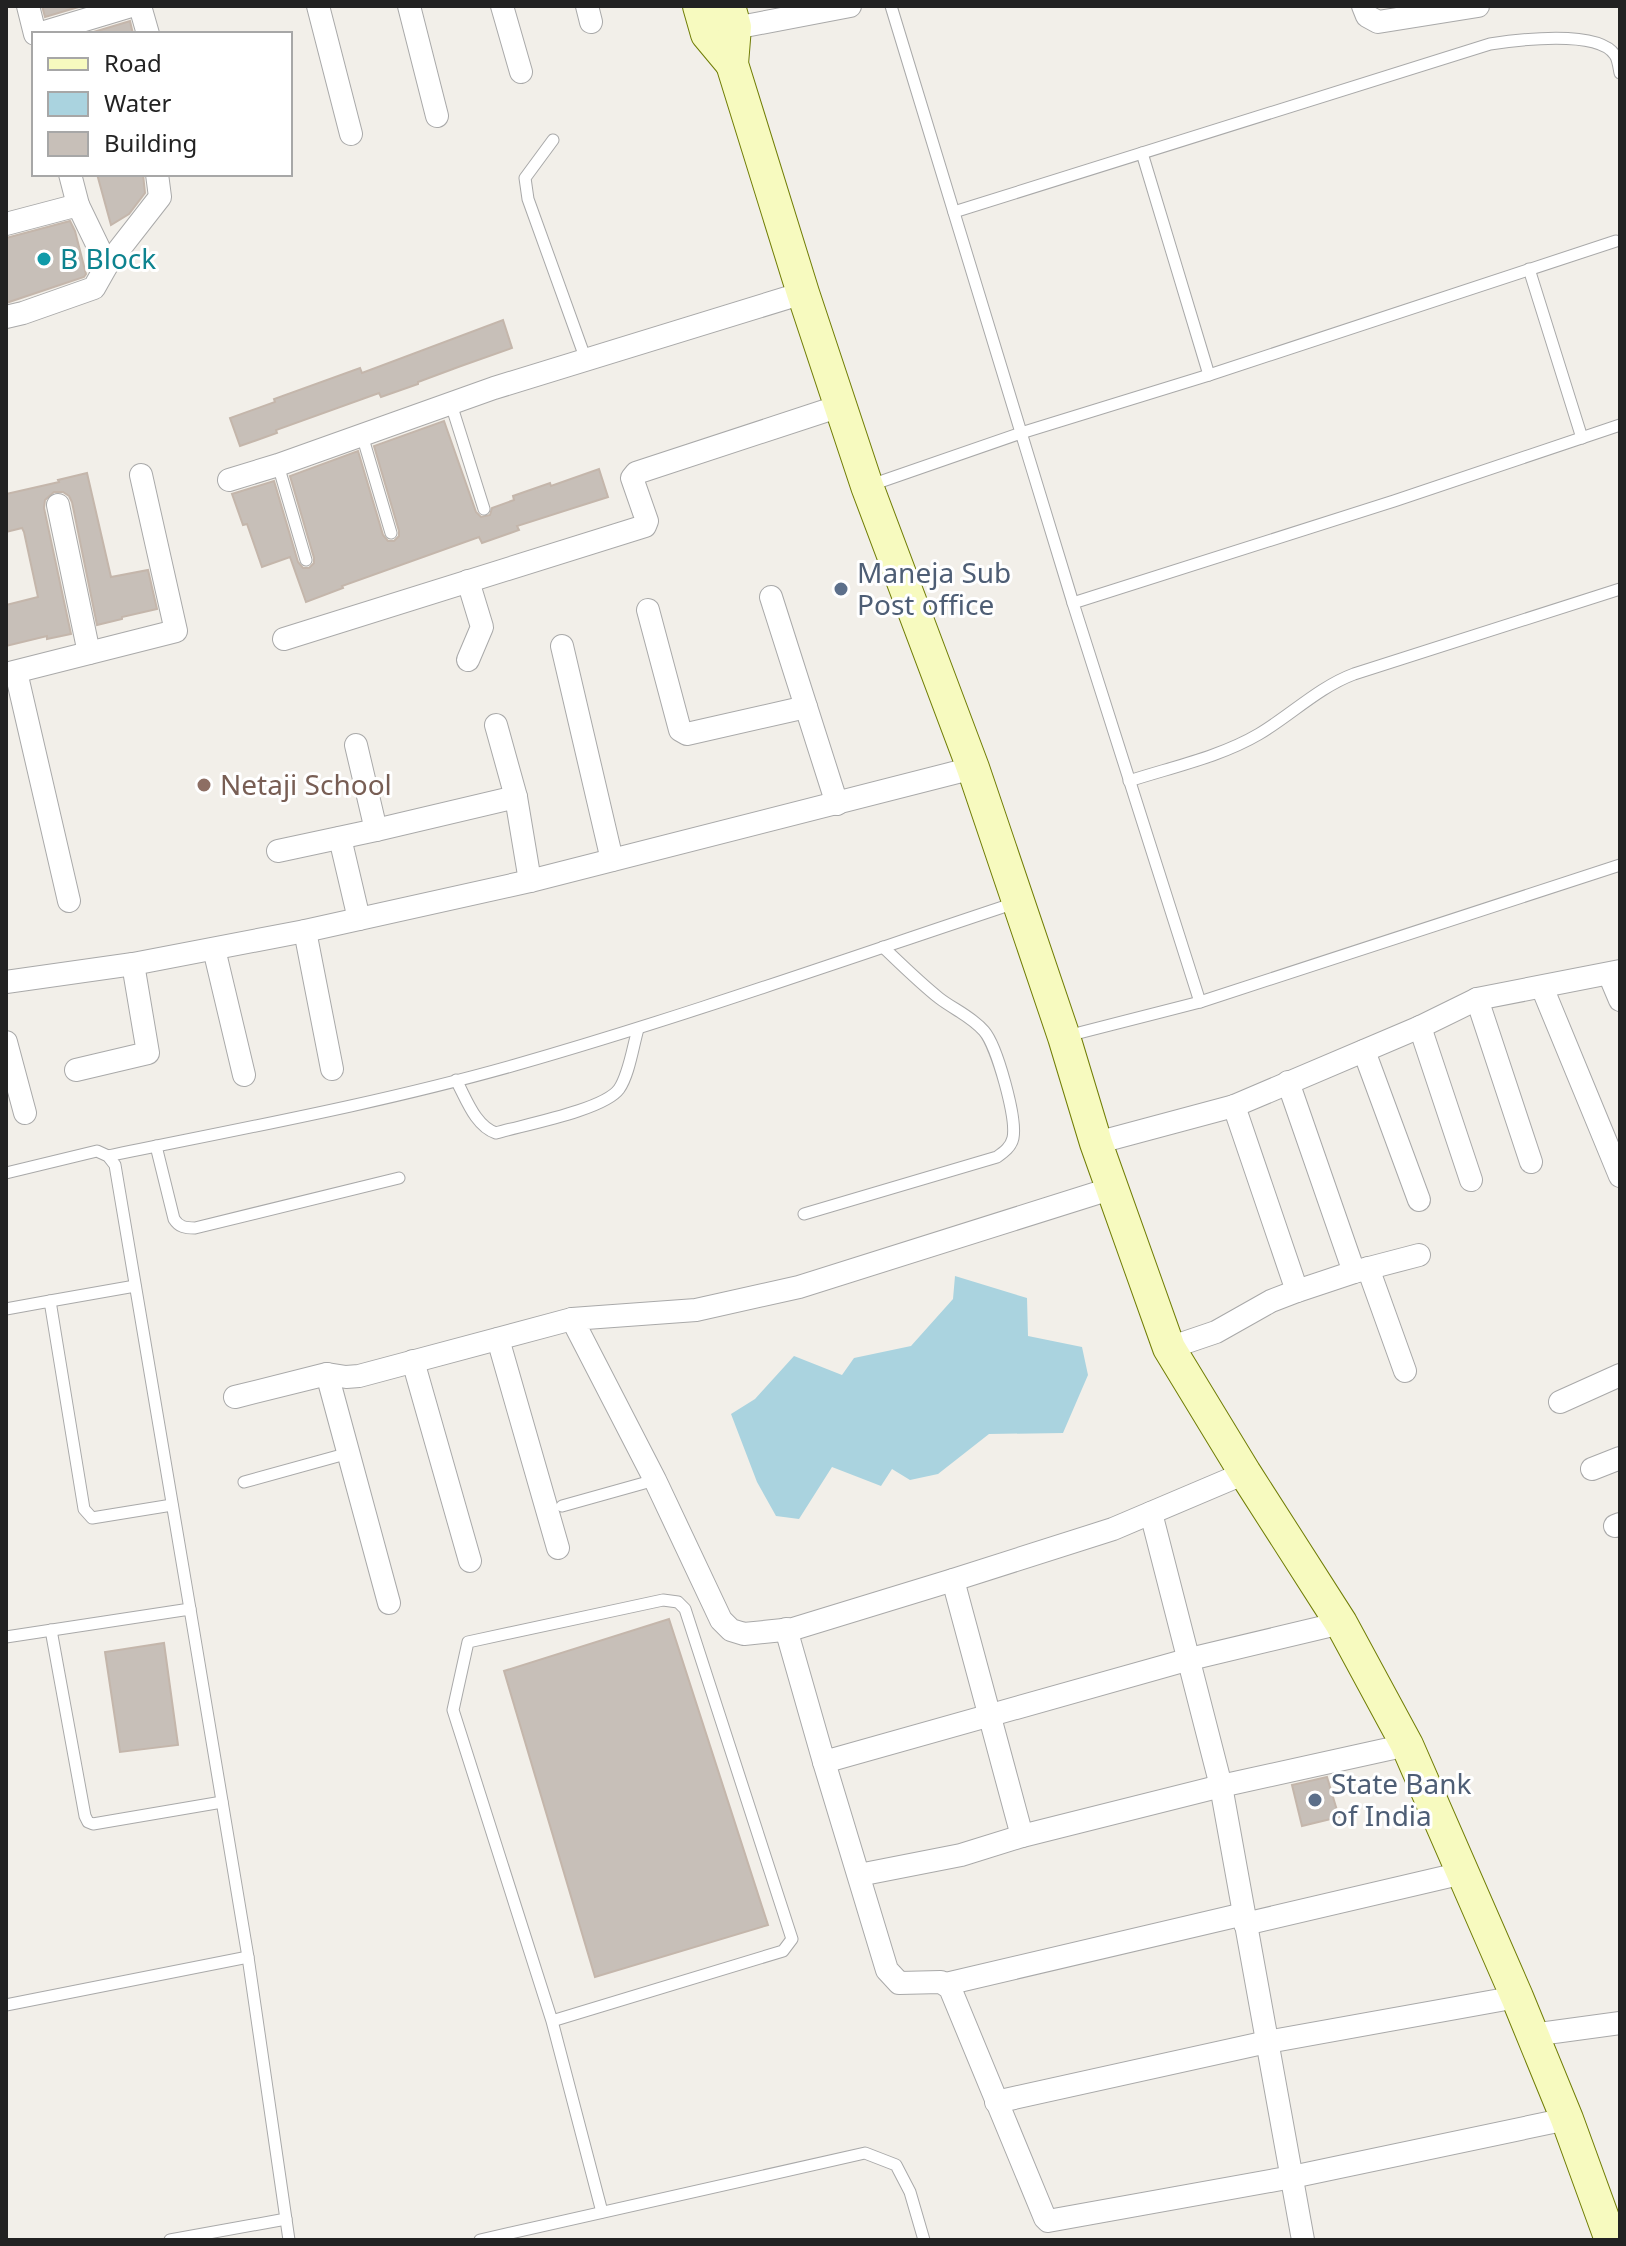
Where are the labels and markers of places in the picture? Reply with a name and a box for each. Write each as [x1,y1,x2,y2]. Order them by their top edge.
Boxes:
place label: B Block [60,239,156,277]
marker: B Block [35,250,53,268]
place label: Maneja Sub Post office [857,553,1011,623]
marker: Maneja Sub Post office [832,580,850,598]
place label: Netaji School [220,765,392,803]
marker: Netaji School [195,776,213,794]
place label: State Bank of India [1331,1764,1472,1834]
marker: State Bank of India [1306,1791,1324,1809]

